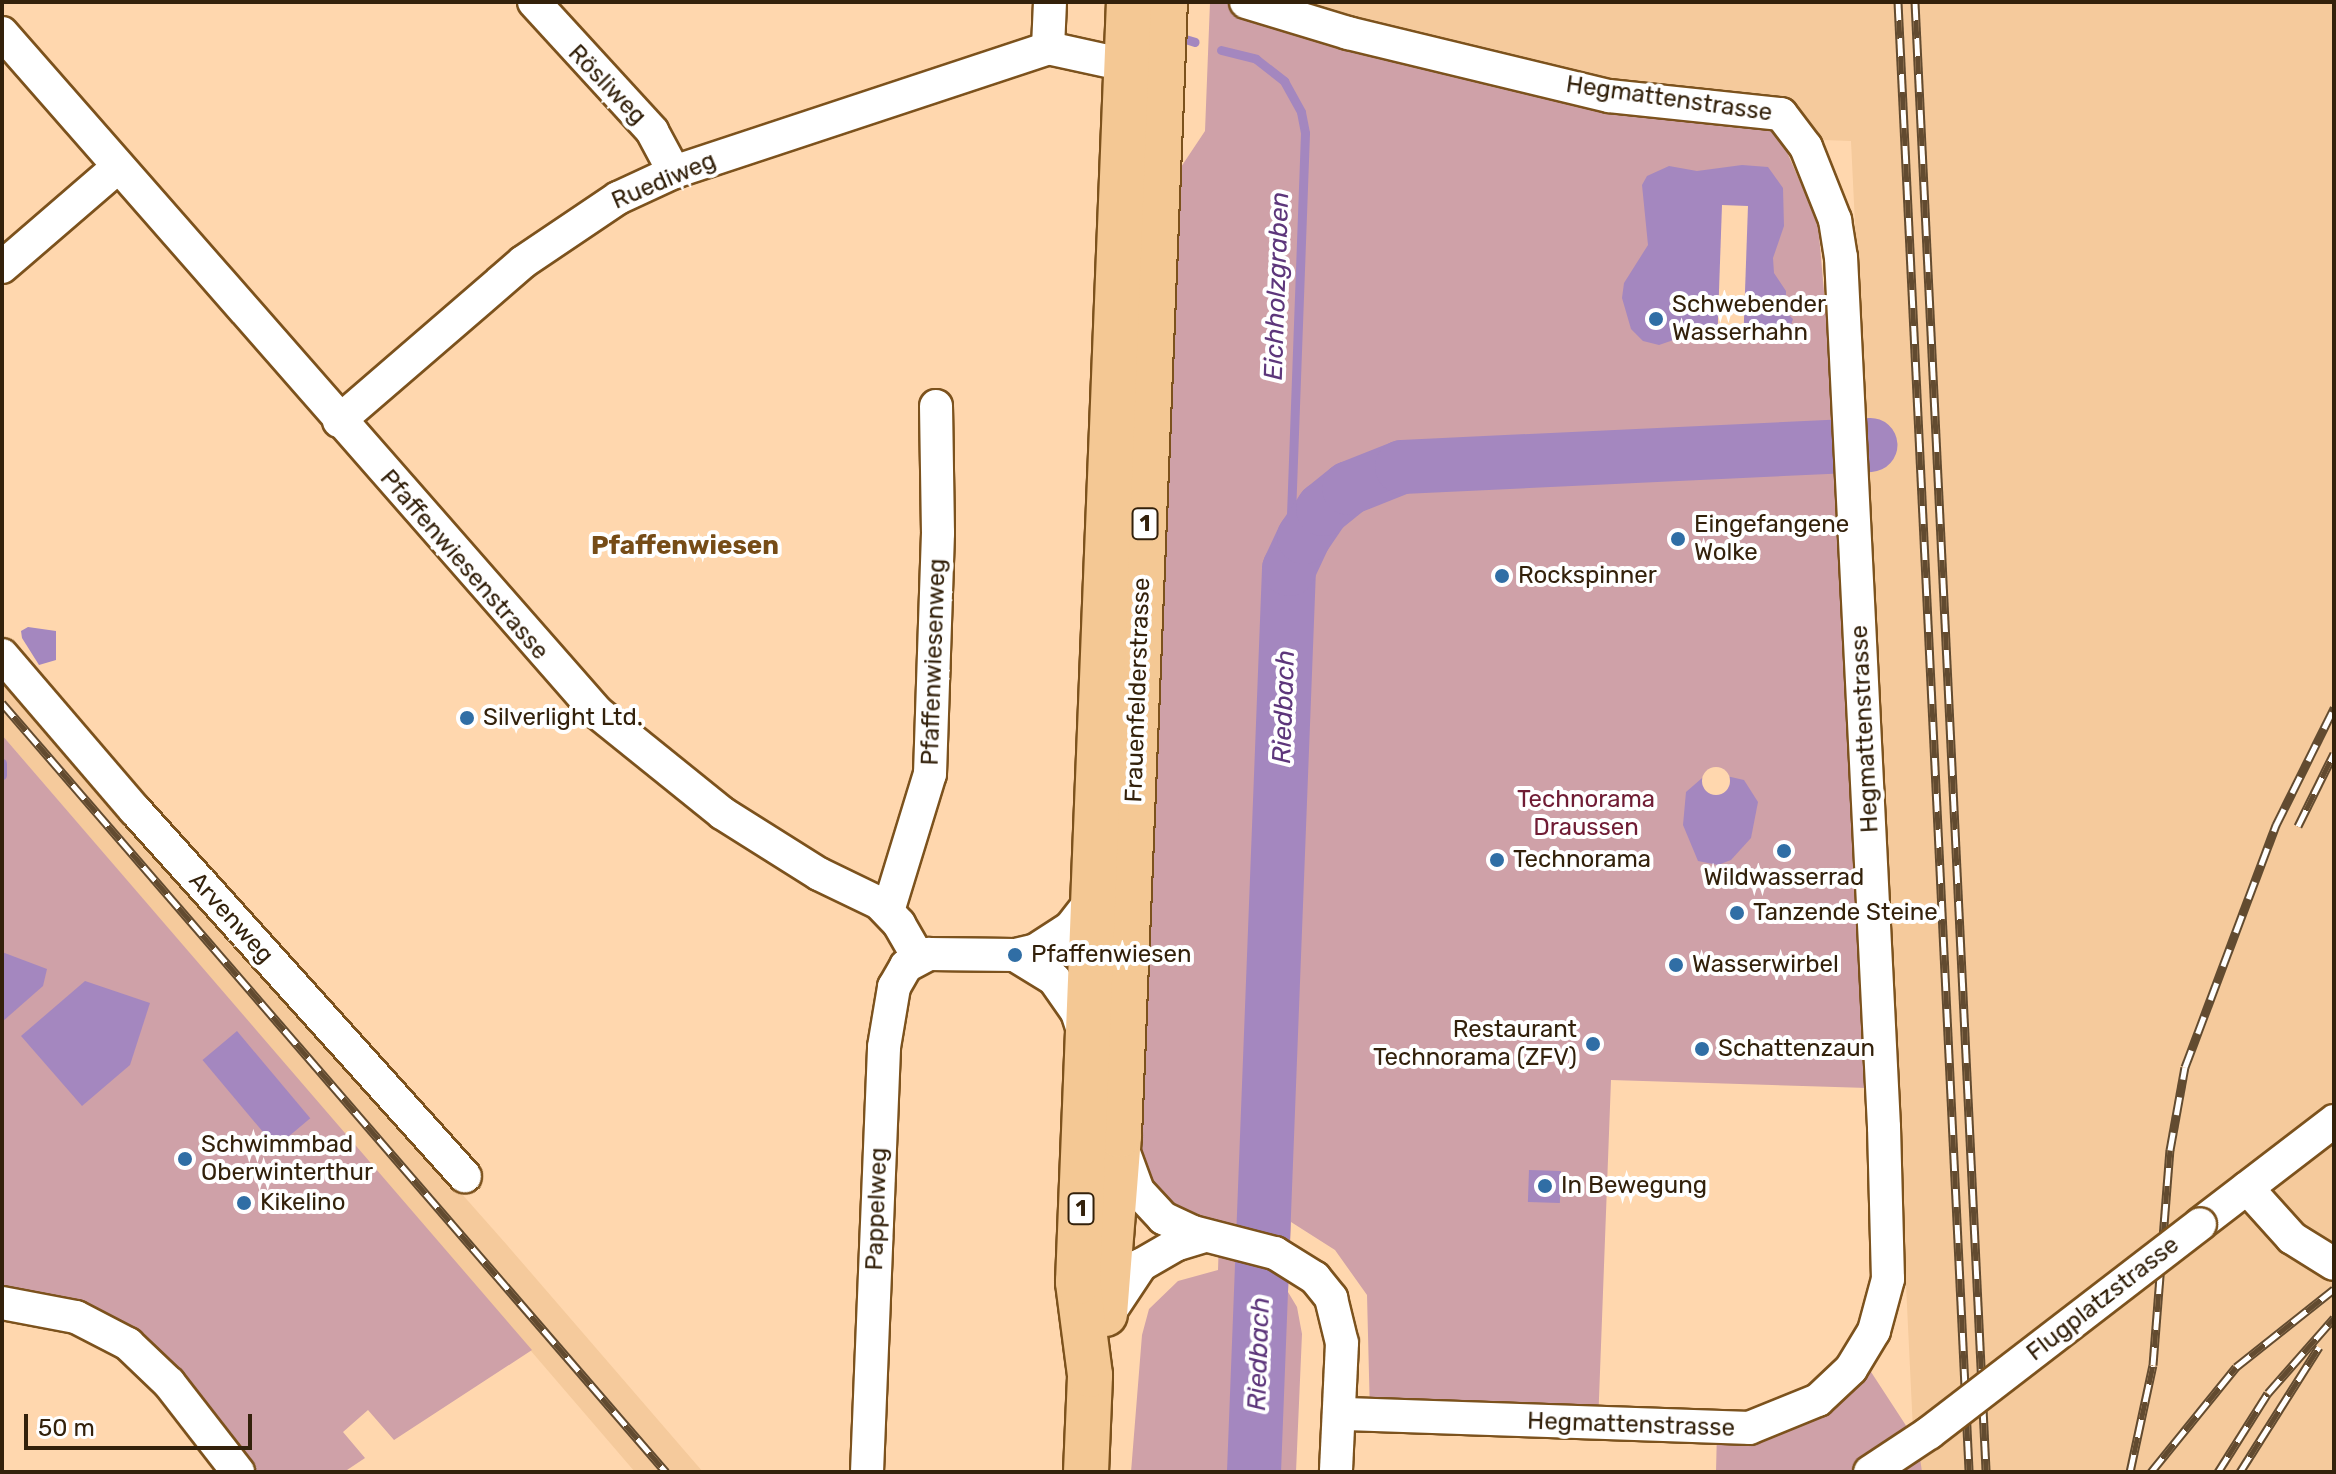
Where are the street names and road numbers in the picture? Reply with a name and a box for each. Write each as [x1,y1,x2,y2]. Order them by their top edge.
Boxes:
street label: Rösliweg [562,39,652,131]
street label: Hegmattenstrasse [1564,70,1774,128]
street label: Ruediweg [608,146,720,216]
street label: Pfaffenwiesenstrasse [374,464,554,666]
road number: 1 [1131,506,1159,542]
street label: Pfaffenwiesenweg [916,558,952,766]
street label: Frauenfelderstrasse [1120,577,1156,803]
street label: Hegmattenstrasse [1845,624,1885,834]
street label: Arvenweg [183,867,279,969]
street label: Pappelweg [860,1147,894,1271]
road number: 1 [1067,1191,1095,1227]
street label: Flugplatzstrasse [2021,1231,2185,1367]
street label: Hegmattenstrasse [1527,1407,1735,1443]

